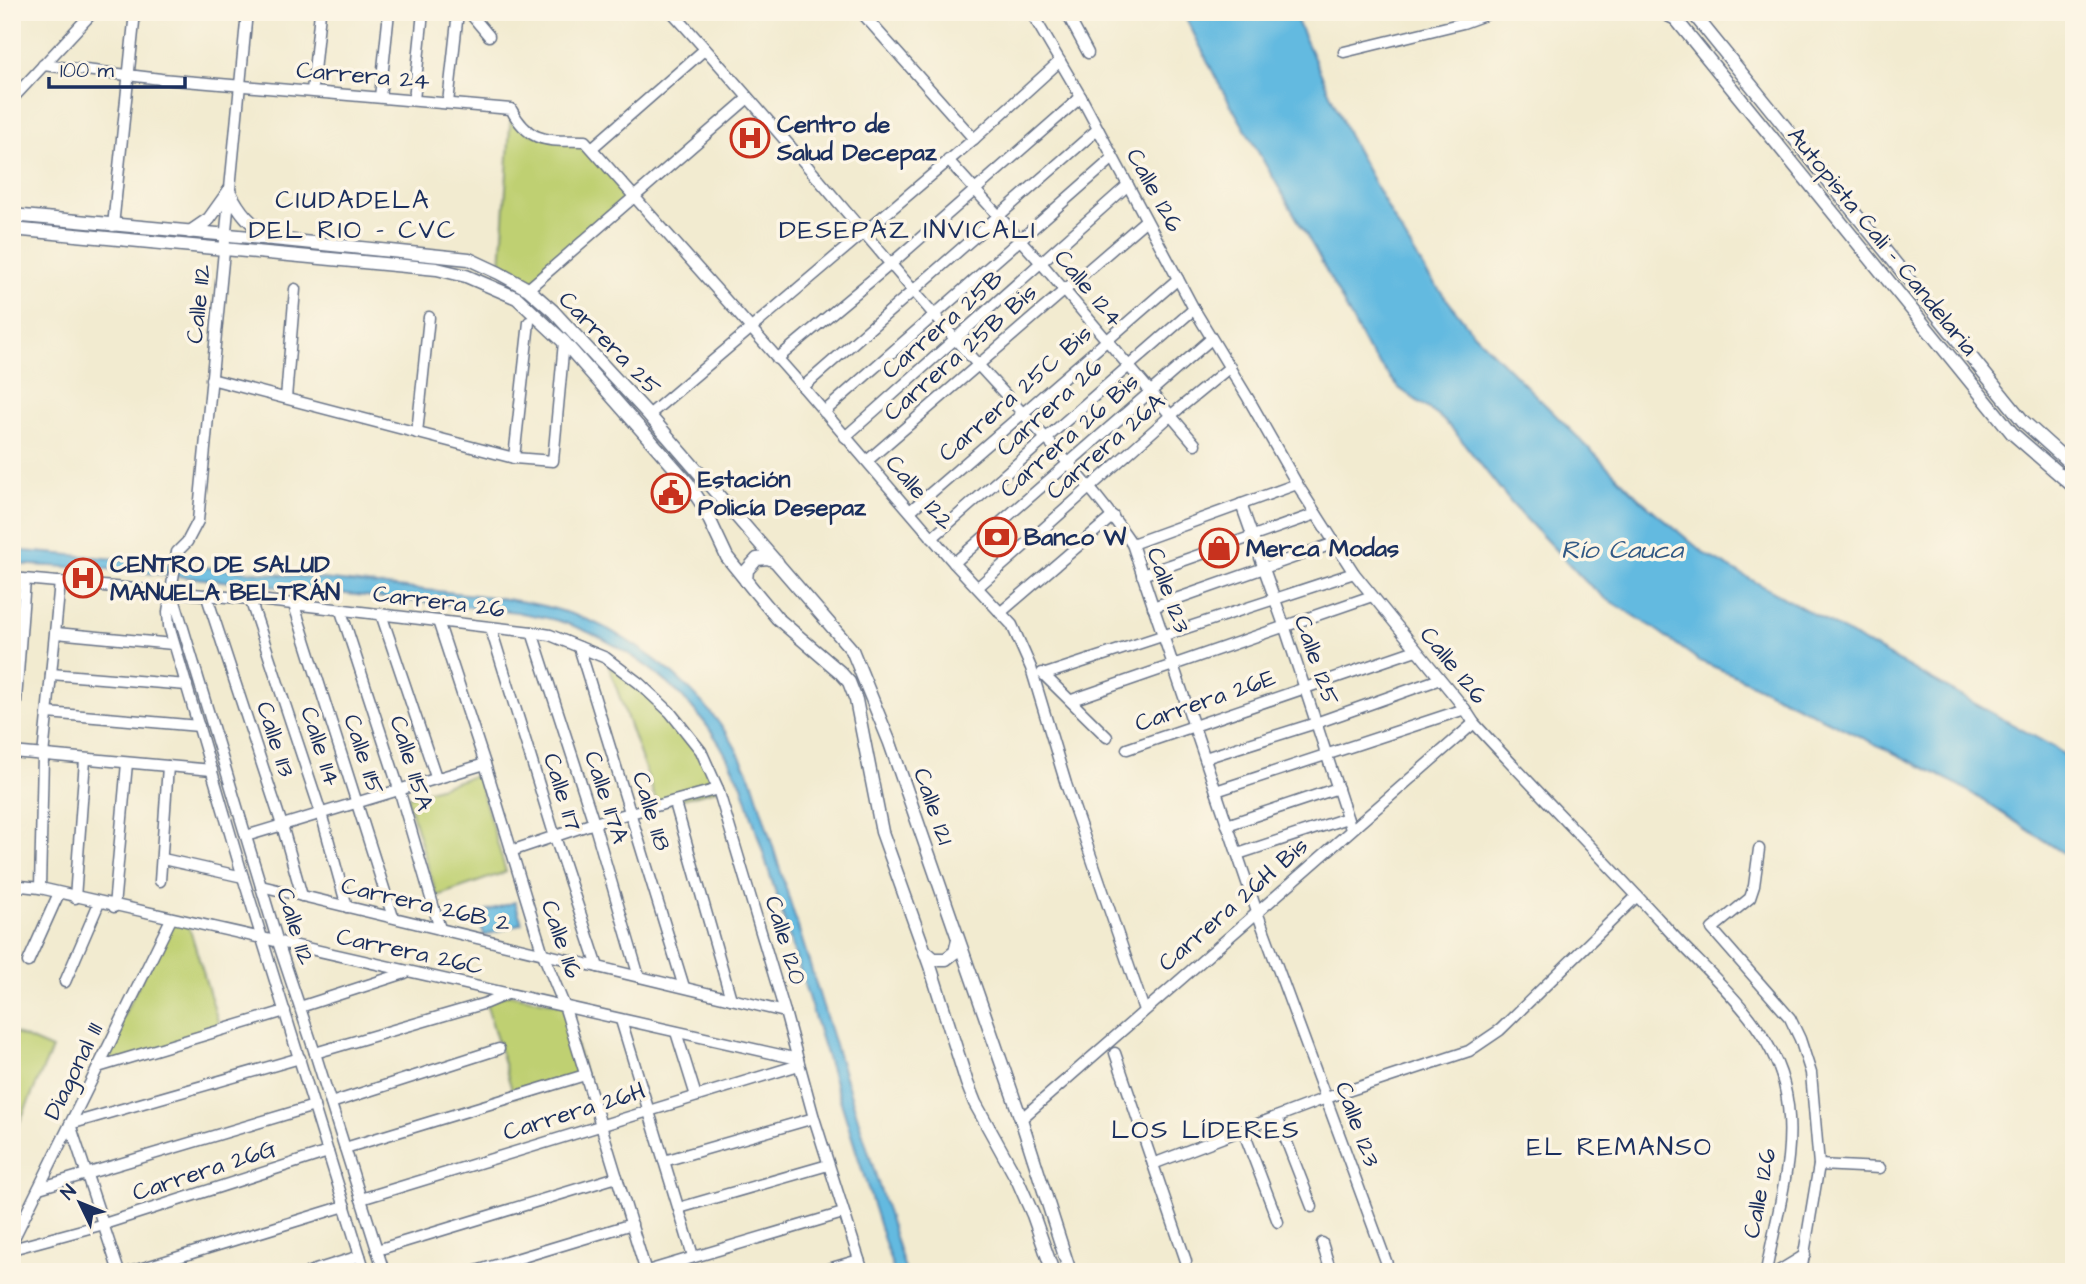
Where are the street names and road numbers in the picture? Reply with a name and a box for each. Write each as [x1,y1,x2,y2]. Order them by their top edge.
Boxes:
street label: Carrera 24 [295,53,431,99]
street label: Autopista Cali - Candelaria [1779,120,1985,364]
street label: Calle 126 [1117,142,1191,239]
street label: Calle 124 [1045,242,1131,335]
street label: Carrera 25B [874,262,1011,387]
street label: Calle 112 [178,263,220,345]
street label: Carrera 25B Bis [876,276,1045,429]
street label: Carrera 25 [550,284,668,404]
street label: Carrera 25C Bis [931,317,1100,470]
street label: Carrera 26 [989,351,1110,465]
street label: Carrera 26 Bis [993,366,1147,506]
street label: Carrera 26A [1039,385,1173,508]
street label: Calle 122 [877,448,962,538]
street label: Calle 123 [1138,543,1199,638]
street label: Carrera 26 [371,577,507,627]
street label: Calle 125 [1285,611,1347,710]
street label: Calle 126 [1411,619,1495,712]
street label: Carrera 26E [1130,661,1280,741]
street label: Calle 113 [247,697,303,782]
street label: Calle 114 [291,702,349,790]
street label: Calle 115 [334,710,392,799]
street label: Calle 115A [380,712,442,815]
street label: Calle 117A [575,747,637,848]
street label: Calle 117 [534,749,590,836]
street label: Calle 121 [904,763,962,849]
street label: Calle 118 [623,768,679,855]
street label: Carrera 26H Bis [1151,830,1316,980]
street label: Carrera 26B 2 [338,869,514,941]
street label: Calle 112 [267,883,323,969]
street label: Calle 120 [755,892,815,989]
street label: Calle 116 [532,896,590,983]
street label: Carrera 26C [333,920,486,984]
street label: Diagonal 111 [36,1017,113,1126]
street label: Carrera 26H [499,1074,650,1150]
street label: Calle 123 [1326,1077,1388,1172]
street label: Carrera 26G [128,1132,281,1210]
street label: Calle 126 [1735,1145,1785,1241]

